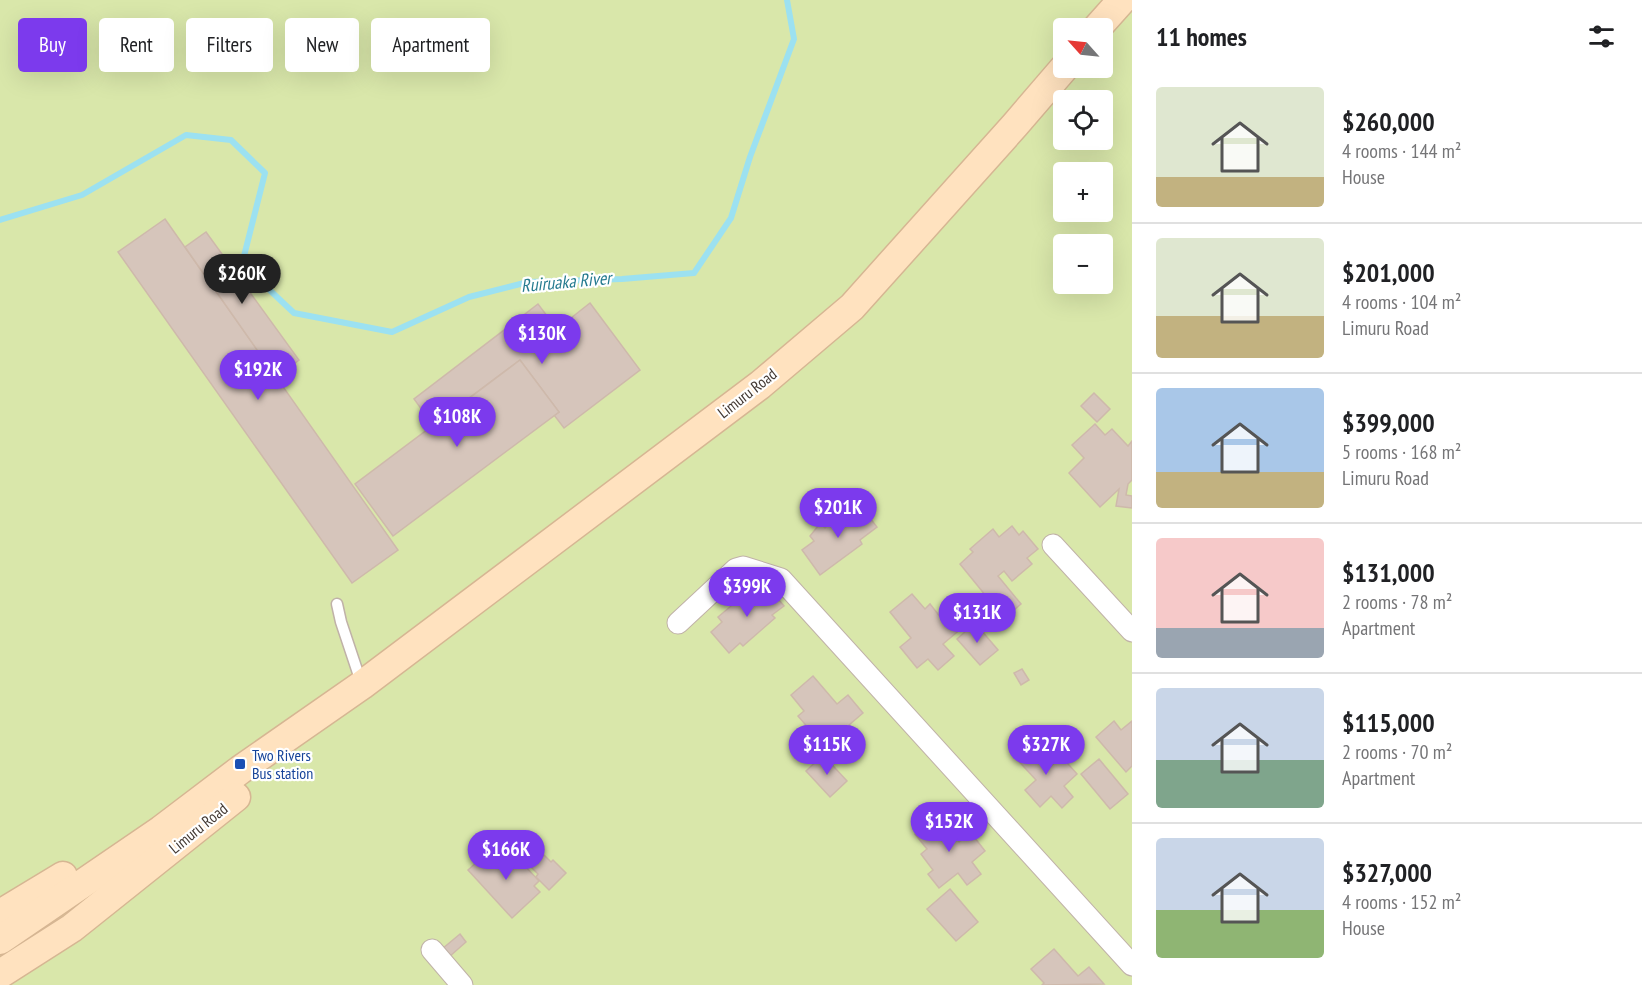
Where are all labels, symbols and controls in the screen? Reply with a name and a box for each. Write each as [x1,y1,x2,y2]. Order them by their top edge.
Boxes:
chip: Buy [18,18,87,72]
chip: Rent [99,18,174,72]
chip: Filters [186,18,273,72]
chip: New [285,18,359,72]
chip: Apartment [371,18,490,72]
north arrow [1053,18,1113,78]
map controls [1053,18,1113,294]
text: 11 homes [1156,20,1247,53]
icon: filters [1585,20,1618,53]
button: locate [1053,90,1113,150]
text: $260,000 [1342,105,1435,138]
icon: home [1204,111,1276,183]
text: 4 rooms · 144 m² [1342,138,1461,164]
button: + [1053,162,1113,222]
text: House [1342,164,1385,190]
button: − [1053,234,1113,294]
pin: $260K [200,254,284,305]
text: $201,000 [1342,256,1435,289]
text: $260K [218,260,266,286]
icon: home [1204,262,1276,334]
water label: Ruiruaka River [520,266,615,297]
text: 4 rooms · 104 m² [1342,289,1461,315]
pin: $130K [500,314,584,365]
text: Limuru Road [1342,315,1429,341]
text: $130K [518,320,566,346]
pin: $192K [216,350,300,401]
text: $192K [234,356,282,382]
street label: Limuru Road [713,364,781,422]
pin: $108K [415,397,499,448]
text: $108K [433,403,481,429]
text: $399,000 [1342,406,1435,439]
icon: home [1204,412,1276,484]
text: 5 rooms · 168 m² [1342,439,1461,465]
text: Limuru Road [1342,465,1429,491]
pin: $201K [796,488,880,539]
text: $201K [814,494,862,520]
text: $131,000 [1342,556,1435,589]
icon: home [1204,562,1276,634]
pin: $399K [705,567,789,618]
text: $399K [723,573,771,599]
text: 2 rooms · 78 m² [1342,589,1452,615]
pin: $131K [935,593,1019,644]
text: $131K [953,599,1001,625]
text: Apartment [1342,615,1415,641]
text: $115,000 [1342,706,1435,739]
icon: home [1204,712,1276,784]
pin: $115K [785,725,869,776]
pin: $327K [1004,725,1088,776]
text: $115K [803,731,851,757]
text: $327K [1022,731,1070,757]
text: 2 rooms · 70 m² [1342,739,1452,765]
place label: Two Rivers Bus station [252,745,313,783]
marker: Two Rivers Bus station [233,757,247,771]
text: Apartment [1342,765,1415,791]
street label: Limuru Road [165,798,231,858]
pin: $152K [907,802,991,853]
text: $152K [925,808,973,834]
pin: $166K [464,830,548,881]
text: $166K [482,836,530,862]
text: $327,000 [1342,856,1432,889]
icon: home [1204,862,1276,934]
text: 4 rooms · 152 m² [1342,889,1461,915]
text: House [1342,915,1385,941]

